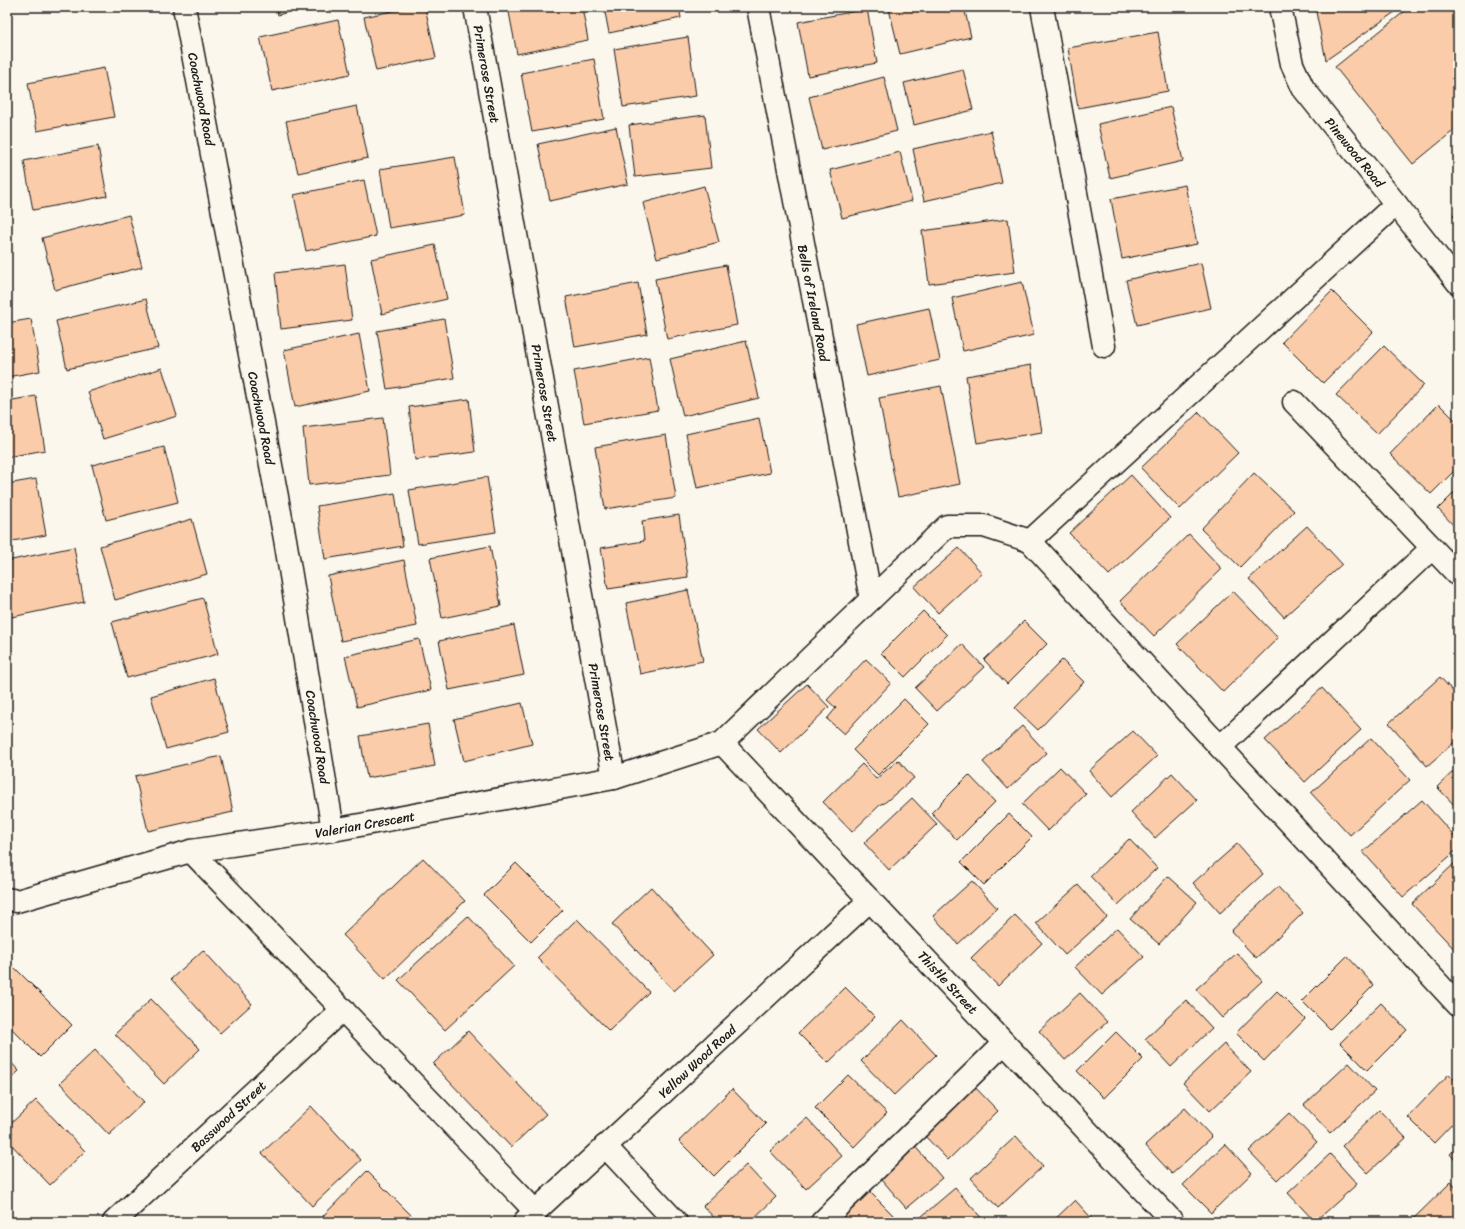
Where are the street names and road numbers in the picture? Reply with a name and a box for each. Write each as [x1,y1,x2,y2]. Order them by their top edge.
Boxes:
street label: Primerose Street [467,23,506,125]
street label: Coachwood Road [181,50,222,149]
street label: Pinewood Road [1319,112,1391,194]
street label: Bells of Ireland Road [791,243,836,365]
street label: Primerose Street [525,342,564,444]
street label: Coachwood Road [241,369,282,468]
street label: Primerose Street [582,661,621,763]
street label: Coachwood Road [299,689,336,787]
street label: Valerian Crescent [313,804,417,845]
street label: Thistle Street [912,945,984,1020]
street label: Yellow Wood Road [653,1018,743,1104]
street label: Basswood Street [185,1075,272,1158]

